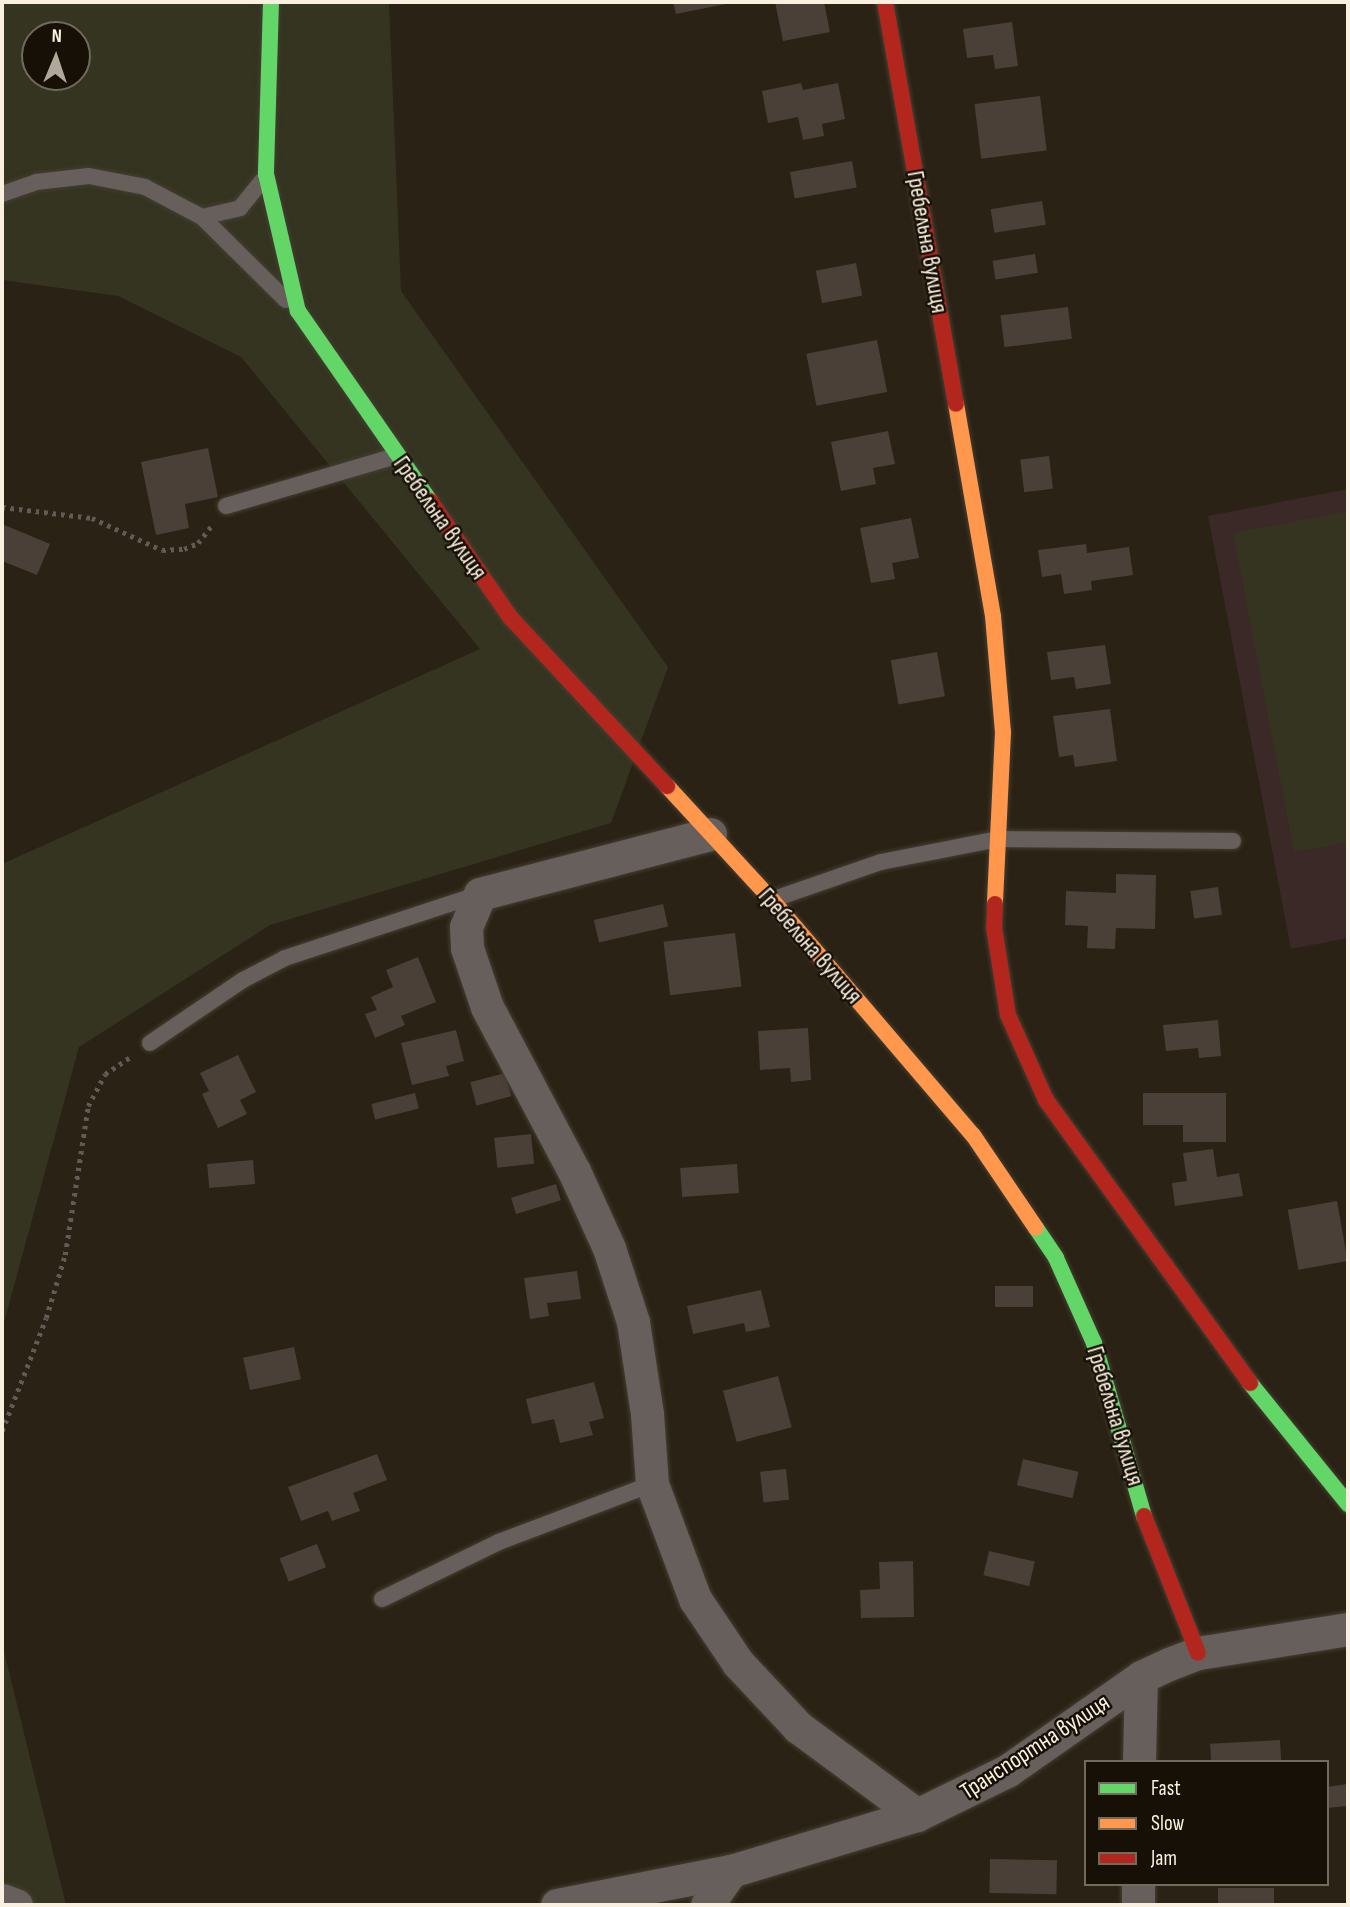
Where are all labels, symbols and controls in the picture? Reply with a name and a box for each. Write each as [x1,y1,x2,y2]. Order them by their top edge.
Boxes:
north arrow [21,21,91,91]
text: N [51,25,62,48]
street label: Гребельна вулиця [900,169,954,315]
street label: Гребельна вулиця [387,451,493,585]
street label: Гребельна вулиця [752,882,868,1010]
street label: Гребельна вулиця [1080,1343,1150,1489]
street label: Транспортна вулиця [955,1688,1115,1806]
legend [1084,1760,1329,1886]
text: Fast [1151,1776,1181,1801]
text: Slow [1151,1811,1184,1836]
text: Jam [1151,1846,1177,1871]

